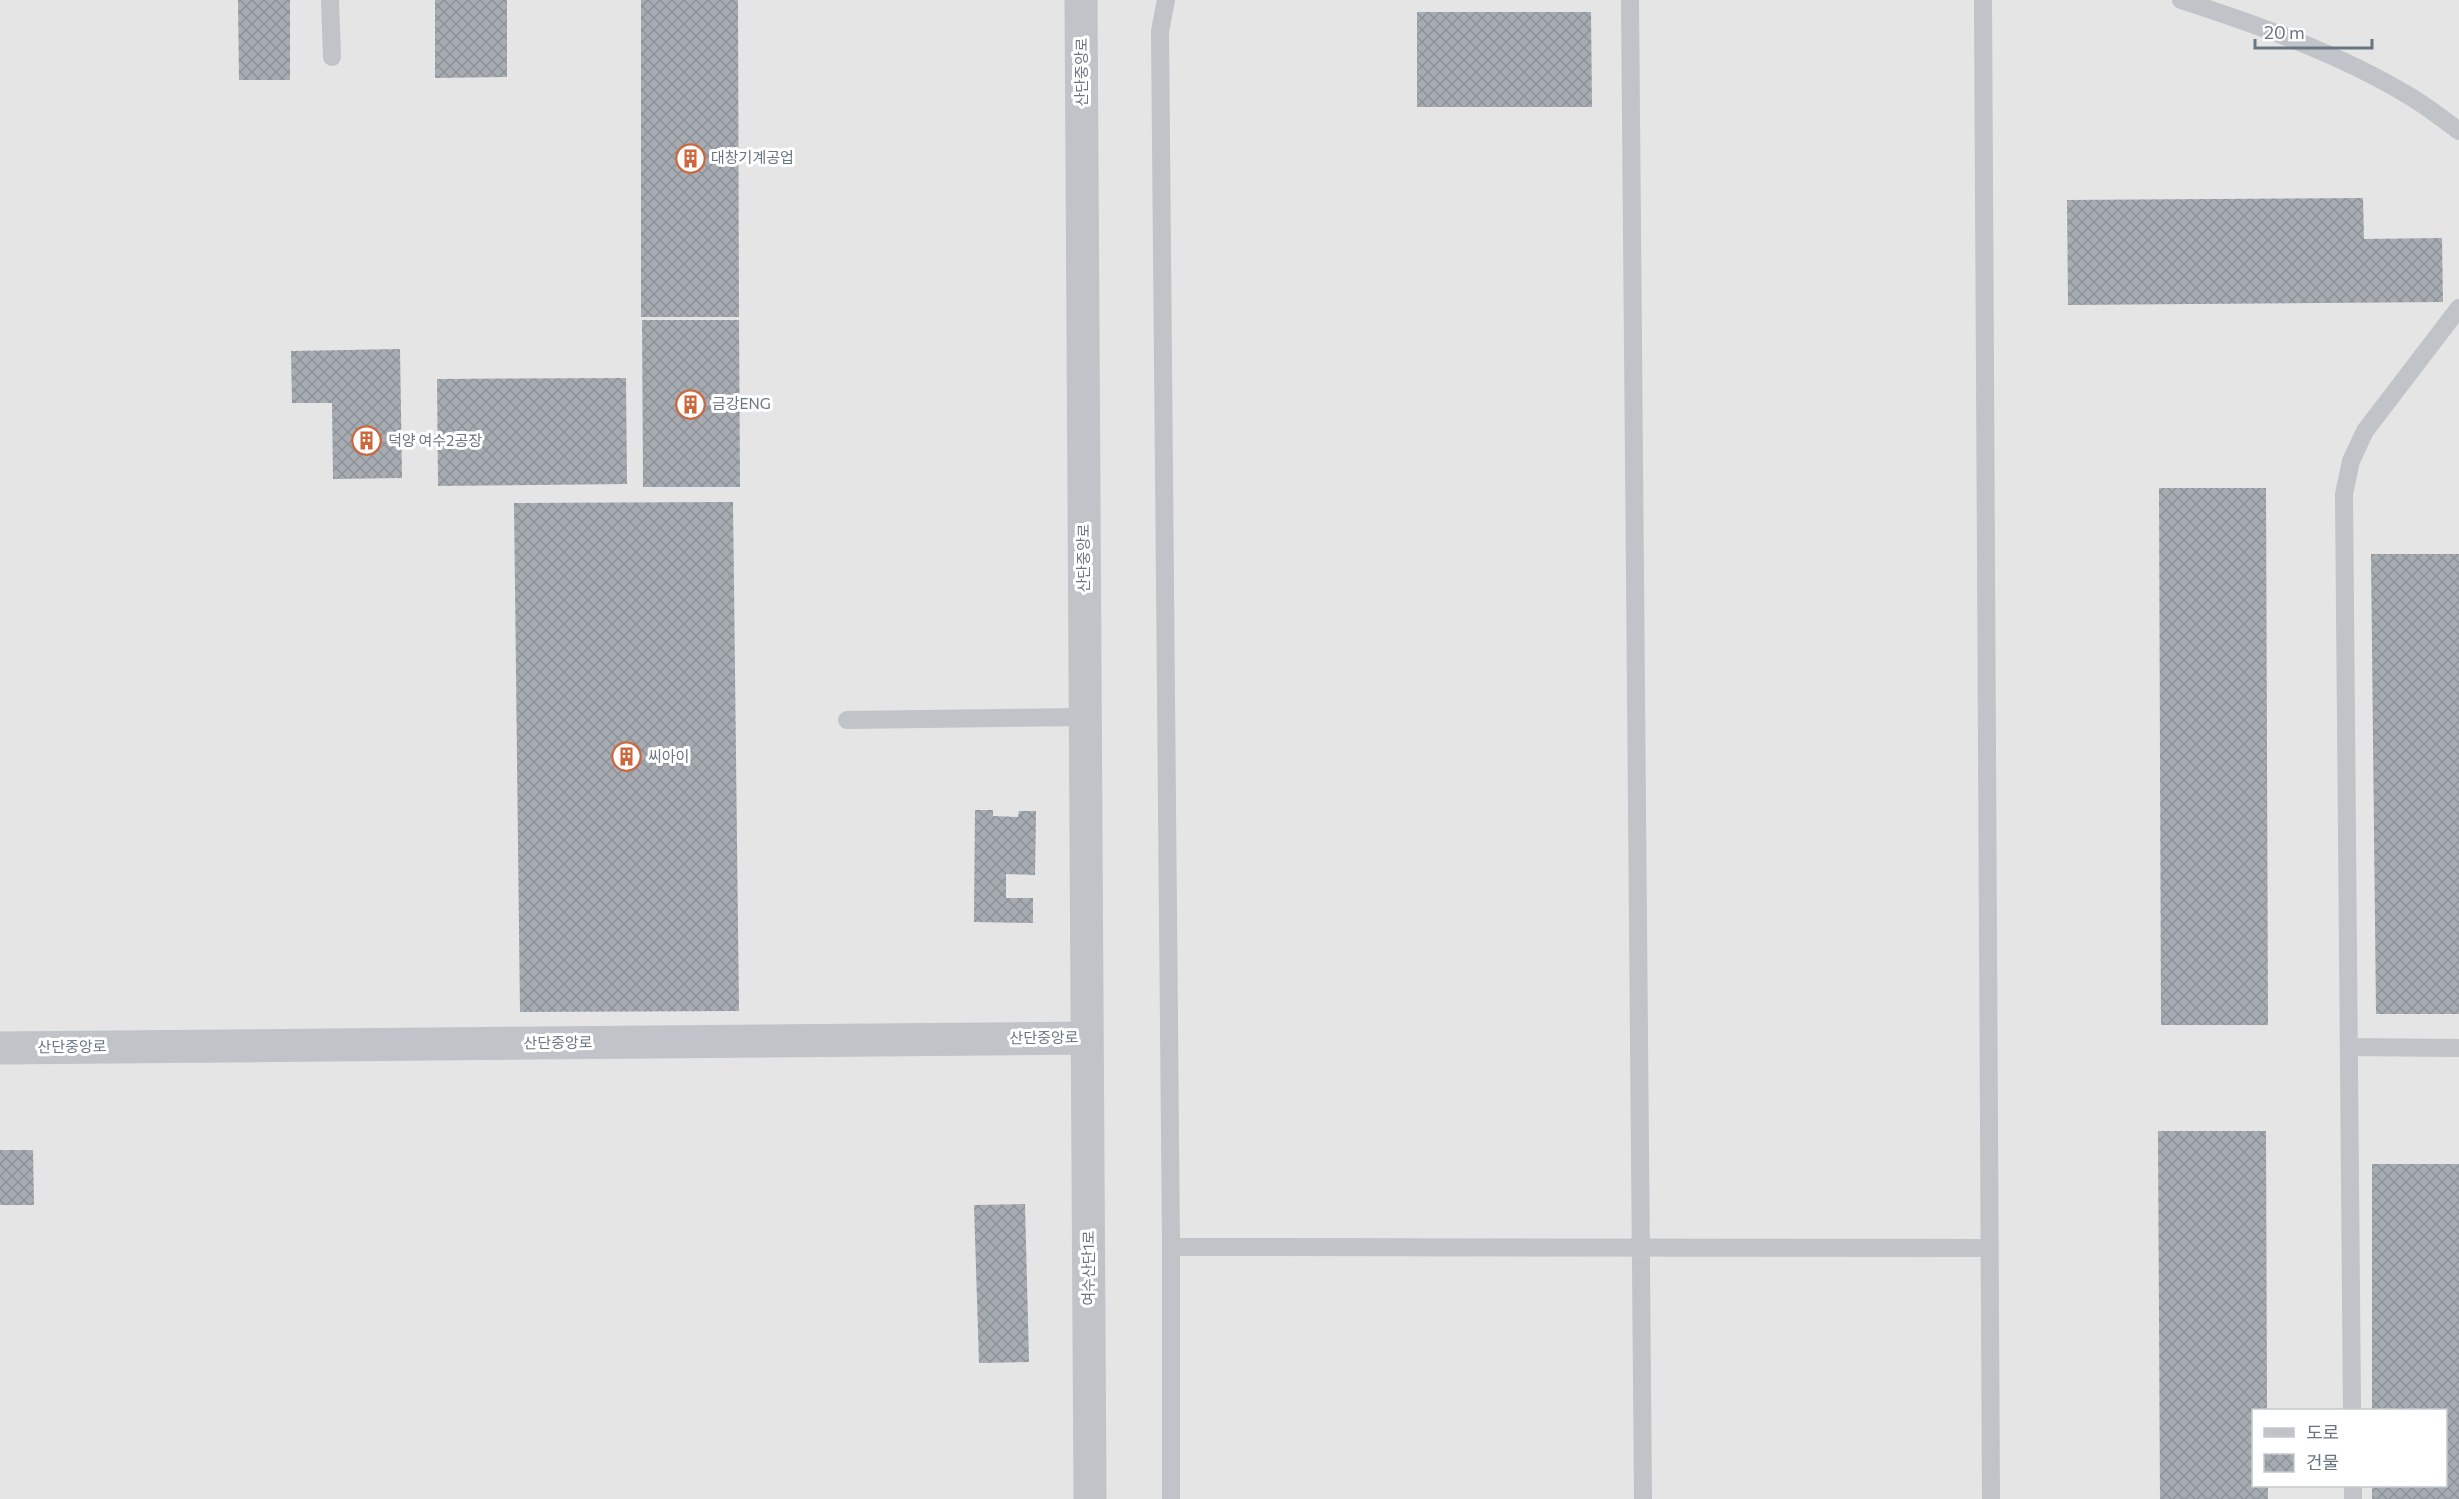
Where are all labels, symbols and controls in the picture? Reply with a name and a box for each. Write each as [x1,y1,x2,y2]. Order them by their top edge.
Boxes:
scale bar [2255,12,2372,50]
text: 20 m [2264,21,2305,43]
street label: 산단중앙로 [1072,37,1090,107]
building icon: 대창기계공업 [674,142,706,174]
place label: 대창기계공업 [711,148,794,166]
building icon: 금강ENG [675,388,707,420]
place label: 금강ENG [712,394,771,412]
building icon: 덕양 여수2공장 [351,425,383,457]
place label: 덕양 여수2공장 [388,431,482,449]
street label: 산단중앙로 [1074,523,1092,593]
building icon: 씨아이 [611,741,643,773]
place label: 씨아이 [648,747,689,765]
street label: 산단중앙로 [1009,1027,1079,1047]
street label: 산단중앙로 [523,1032,593,1052]
street label: 산단중앙로 [37,1036,107,1056]
street label: 여수산단1로 [1079,1230,1097,1306]
legend [2252,1409,2447,1487]
text: 도로 [2306,1421,2339,1443]
text: 건물 [2306,1451,2339,1473]

